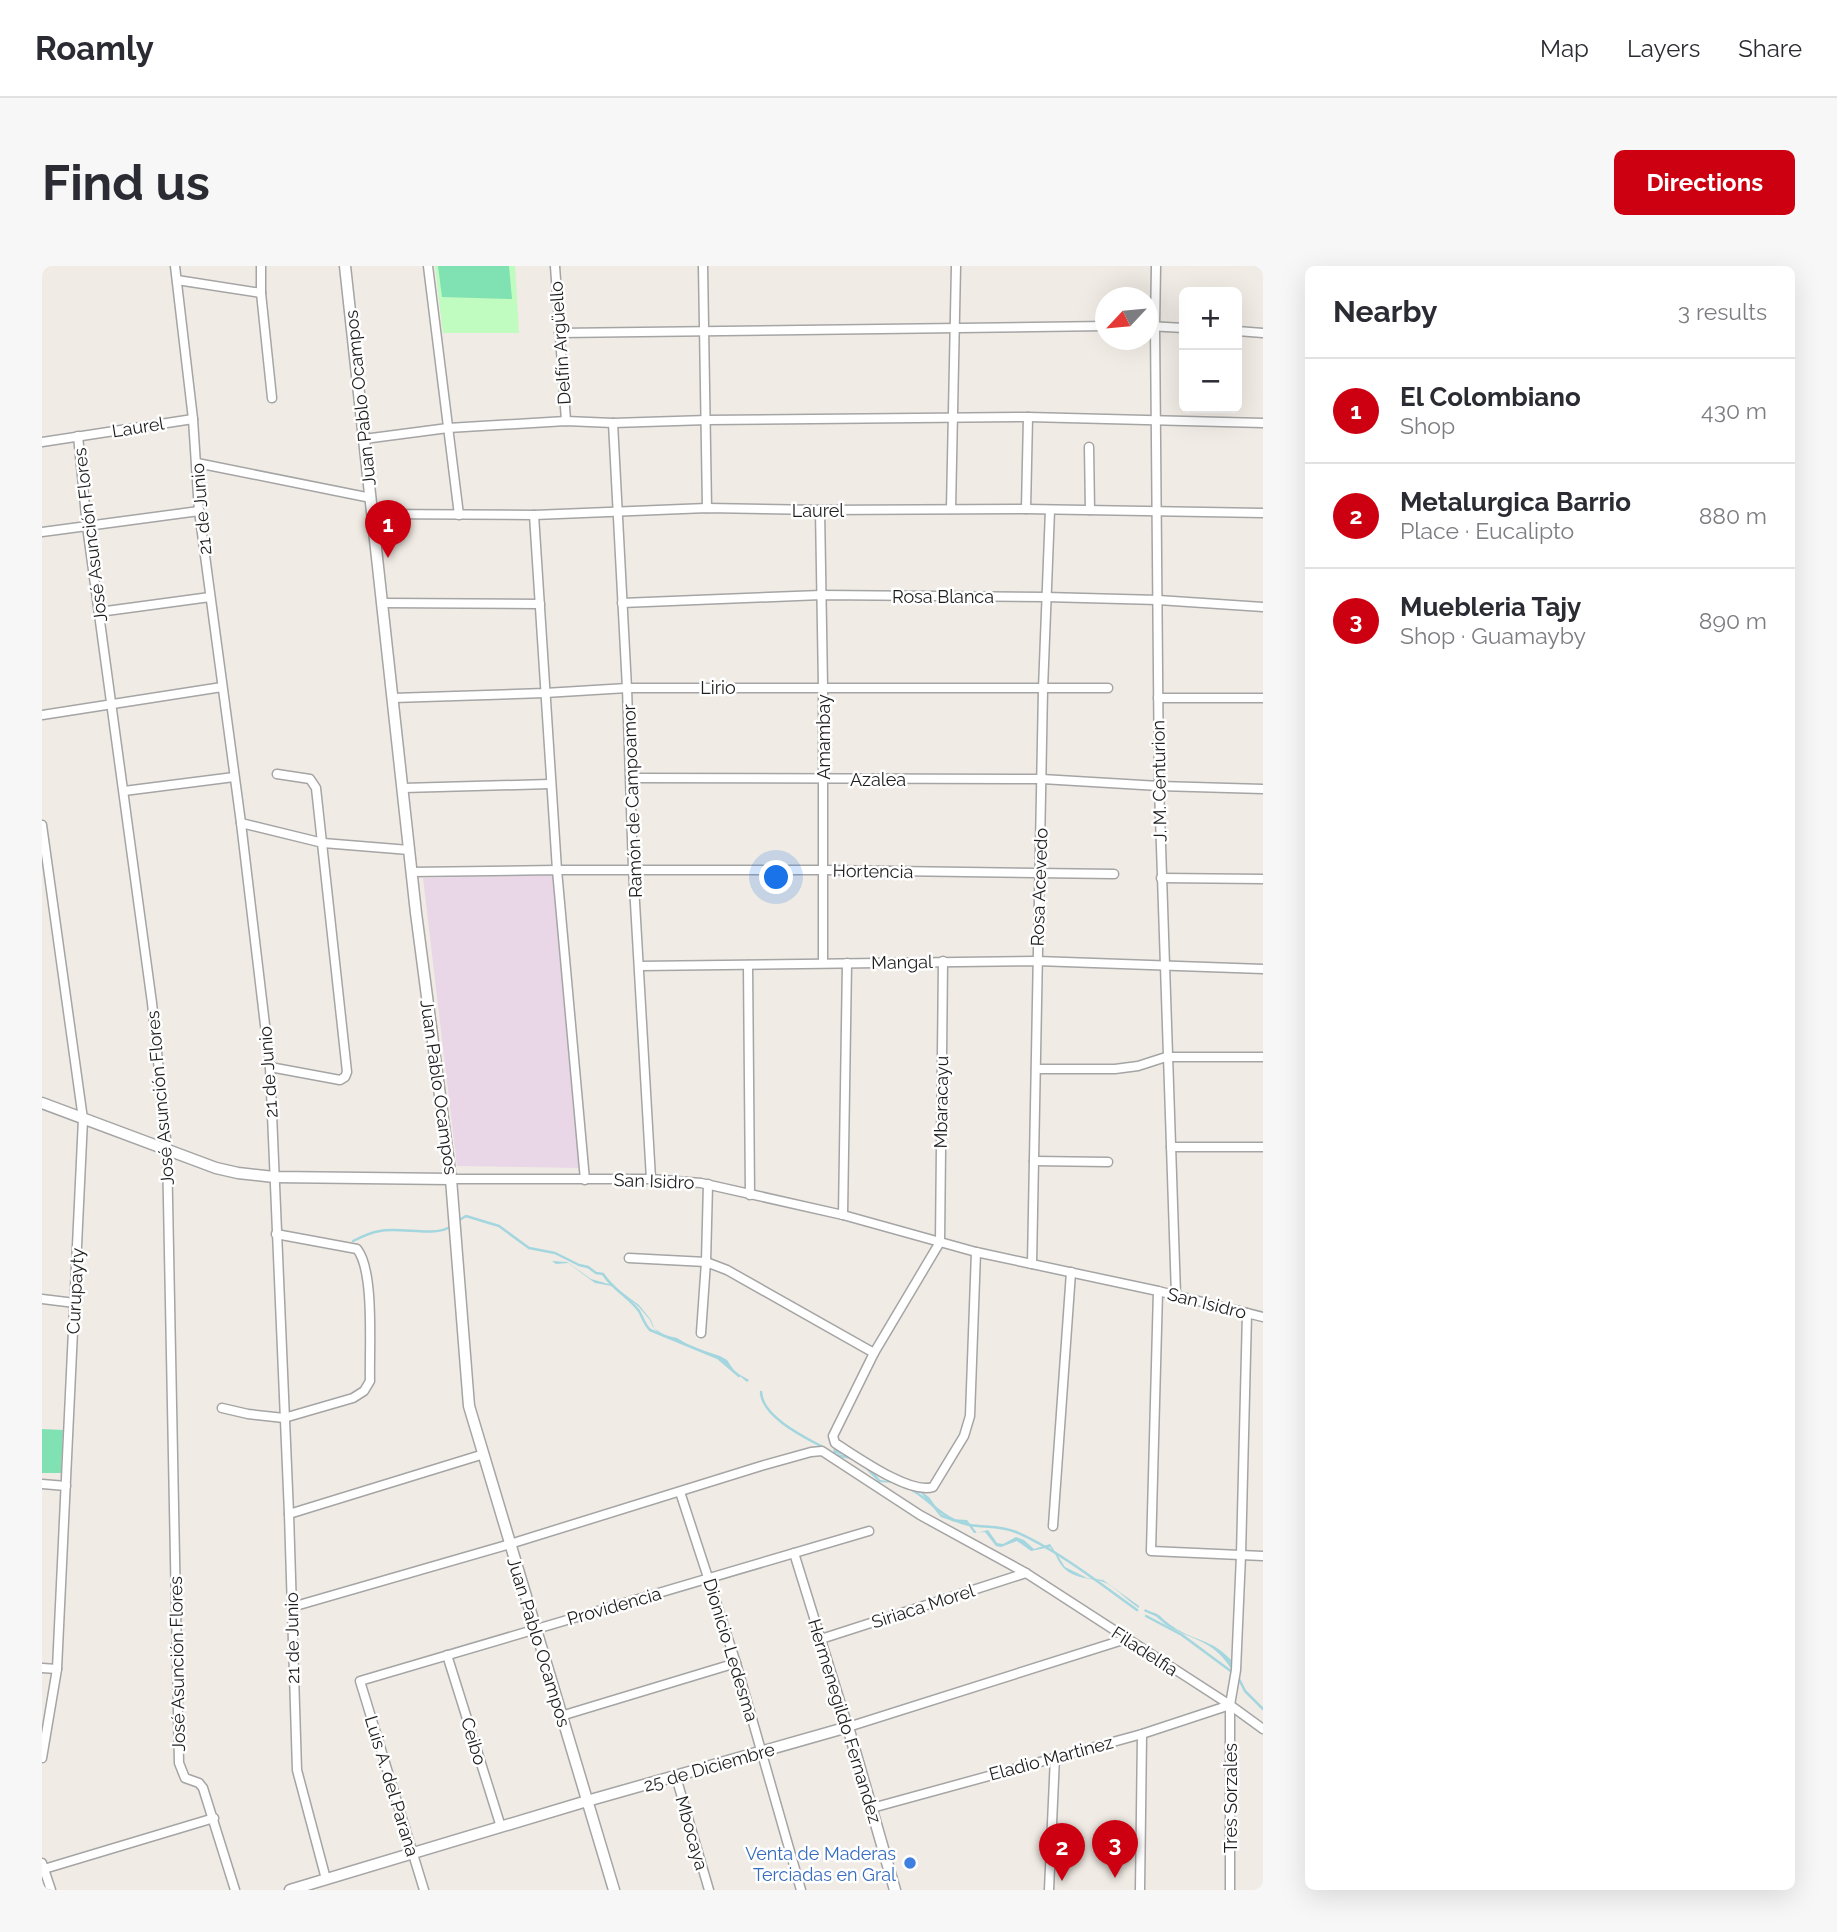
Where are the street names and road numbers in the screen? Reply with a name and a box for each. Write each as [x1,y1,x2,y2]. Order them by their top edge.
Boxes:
street label: Delfín Argüello [545,280,575,406]
street label: Juan Pablo Ocampos [340,309,380,487]
street label: Laurel [110,413,166,441]
street label: José Asunción Flores [69,446,111,623]
street label: 21 de Junio [187,462,215,556]
street label: Laurel [792,500,844,521]
street label: Rosa Blanca [892,586,994,607]
street label: Lirio [700,677,736,698]
street label: Amambay [813,694,834,780]
street label: Ramón de Campoamor [618,703,646,898]
street label: J. M. Centurion [1147,720,1171,842]
street label: Azalea [850,769,906,790]
street label: Rosa Acevedo [1026,827,1052,947]
street label: Hortencia [832,860,914,882]
street label: Mangal [871,951,933,973]
street label: Juan Pablo Ocampos [416,998,462,1176]
street label: José Asunción Flores [142,1009,178,1186]
street label: 21 de Junio [254,1025,282,1119]
street label: Mbaracayu [930,1055,952,1149]
street label: San Isidro [613,1169,695,1193]
street label: Curupayty [62,1247,88,1335]
street label: San Isidro [1165,1283,1249,1323]
street label: Juan Pablo Ocampos [503,1554,575,1730]
street label: José Asunción Flores [165,1576,189,1752]
street label: Dionicio Ledesma [699,1576,763,1724]
street label: Siriaca Morel [869,1579,977,1633]
street label: Providencia [564,1583,664,1629]
street label: 21 de Junio [281,1592,303,1684]
street label: Hermenegildo Fernandez [804,1616,886,1826]
street label: Filadelfia [1108,1622,1182,1680]
street label: Luis A. del Parana [361,1713,423,1859]
street label: Ceibo [457,1715,491,1768]
street label: Eladio Martinez [987,1731,1116,1785]
street label: 25 de Diciembre [641,1738,777,1796]
street label: Tres Sorzales [1220,1743,1241,1853]
street label: Mbocaya [671,1793,713,1873]

